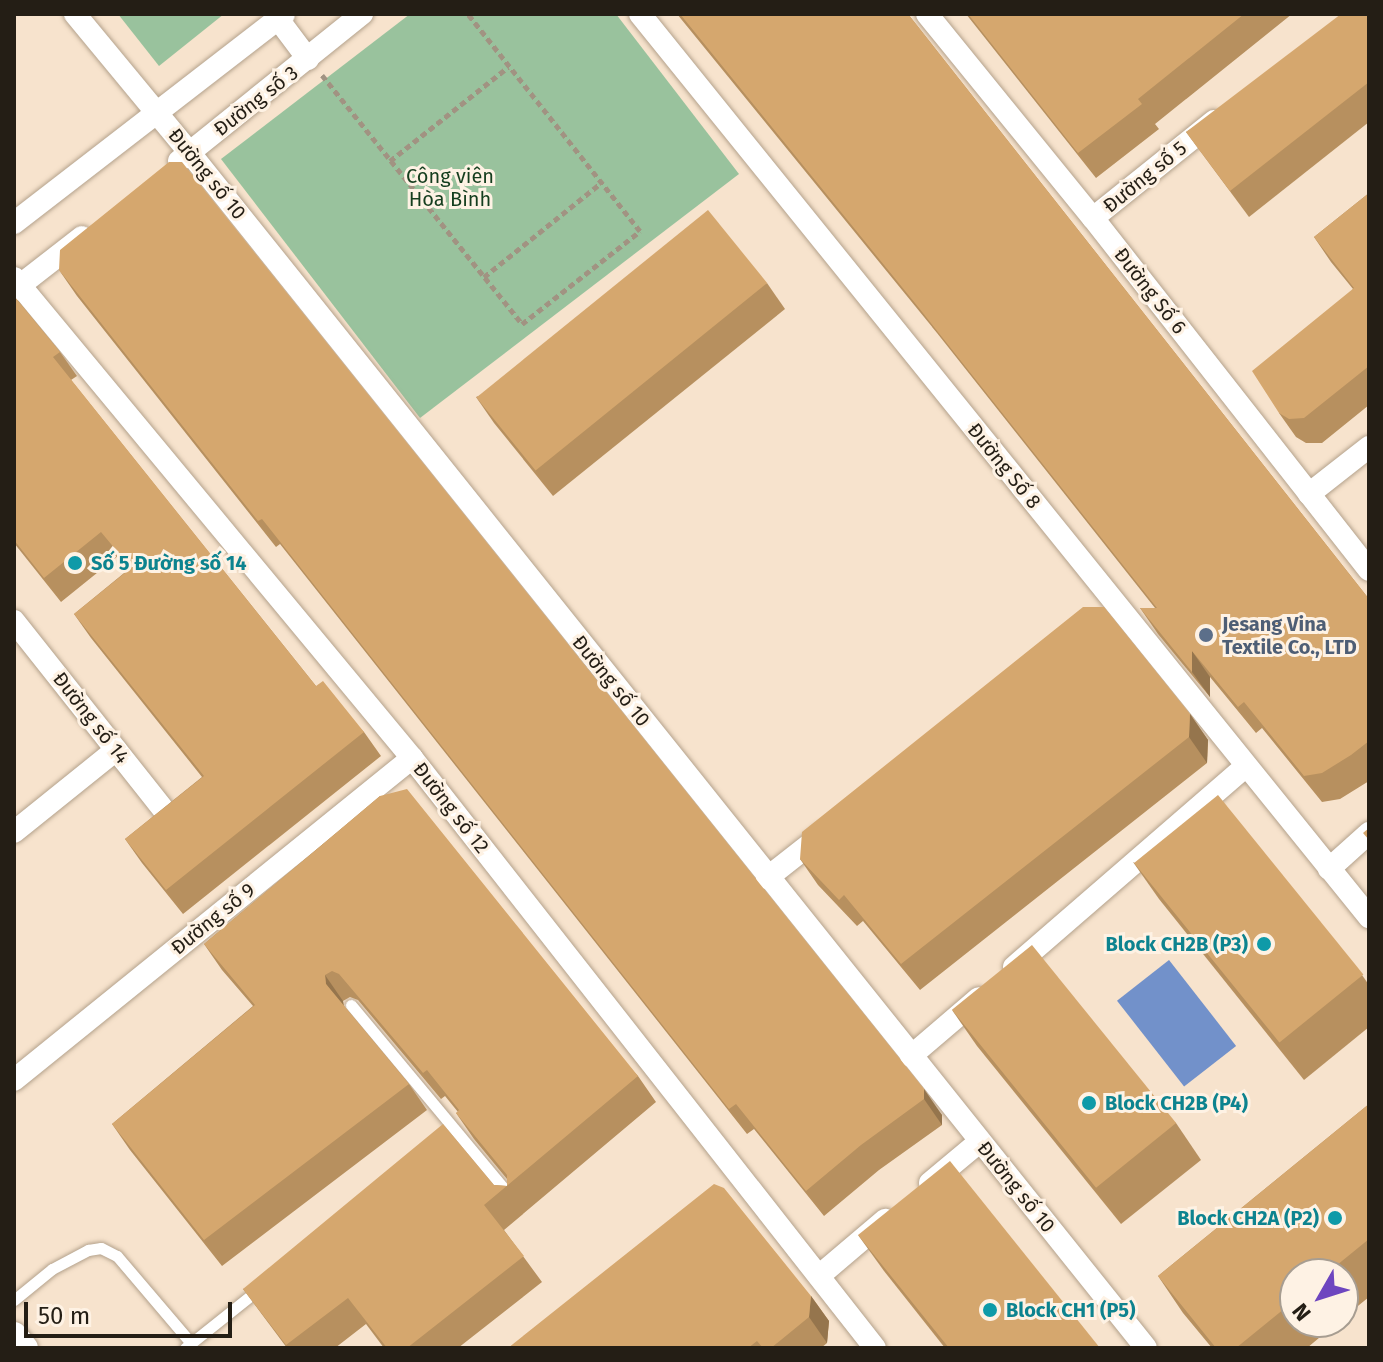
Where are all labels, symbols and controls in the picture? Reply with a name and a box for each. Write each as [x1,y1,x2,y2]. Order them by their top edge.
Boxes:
street label: Đường số 3 [209,61,303,141]
street label: Đường số 10 [163,124,251,224]
street label: Đường số 5 [1098,136,1192,218]
park label: Công viên Hòa Bình [406,165,494,212]
street label: Đường Số 6 [1109,243,1191,339]
street label: Đường Số 8 [962,418,1046,514]
place label: Số 5 Đường số 14 [91,551,247,575]
marker: Số 5 Đường số 14 [66,554,84,572]
place label: Jesang Vina Textile Co., LTD [1222,612,1357,659]
marker: Jesang Vina Textile Co., LTD [1197,626,1215,644]
street label: Đường số 10 [567,631,655,731]
street label: Đường số 14 [48,667,134,769]
street label: Đường số 12 [408,758,494,858]
street label: Đường số 9 [166,878,260,960]
place label: Block CH2B (P3) [1106,932,1248,956]
marker: Block CH2B (P3) [1255,935,1273,953]
place label: Block CH2B (P4) [1105,1091,1248,1115]
marker: Block CH2B (P4) [1080,1094,1098,1112]
street label: Đường số 10 [972,1137,1060,1237]
place label: Block CH2A (P2) [1177,1206,1319,1230]
marker: Block CH2A (P2) [1326,1209,1344,1227]
north arrow [1279,1258,1359,1338]
scale bar [28,1286,236,1336]
place label: Block CH1 (P5) [1006,1298,1135,1322]
text: N [1286,1298,1317,1326]
marker: Block CH1 (P5) [981,1301,999,1319]
text: 50 m [38,1302,90,1330]

